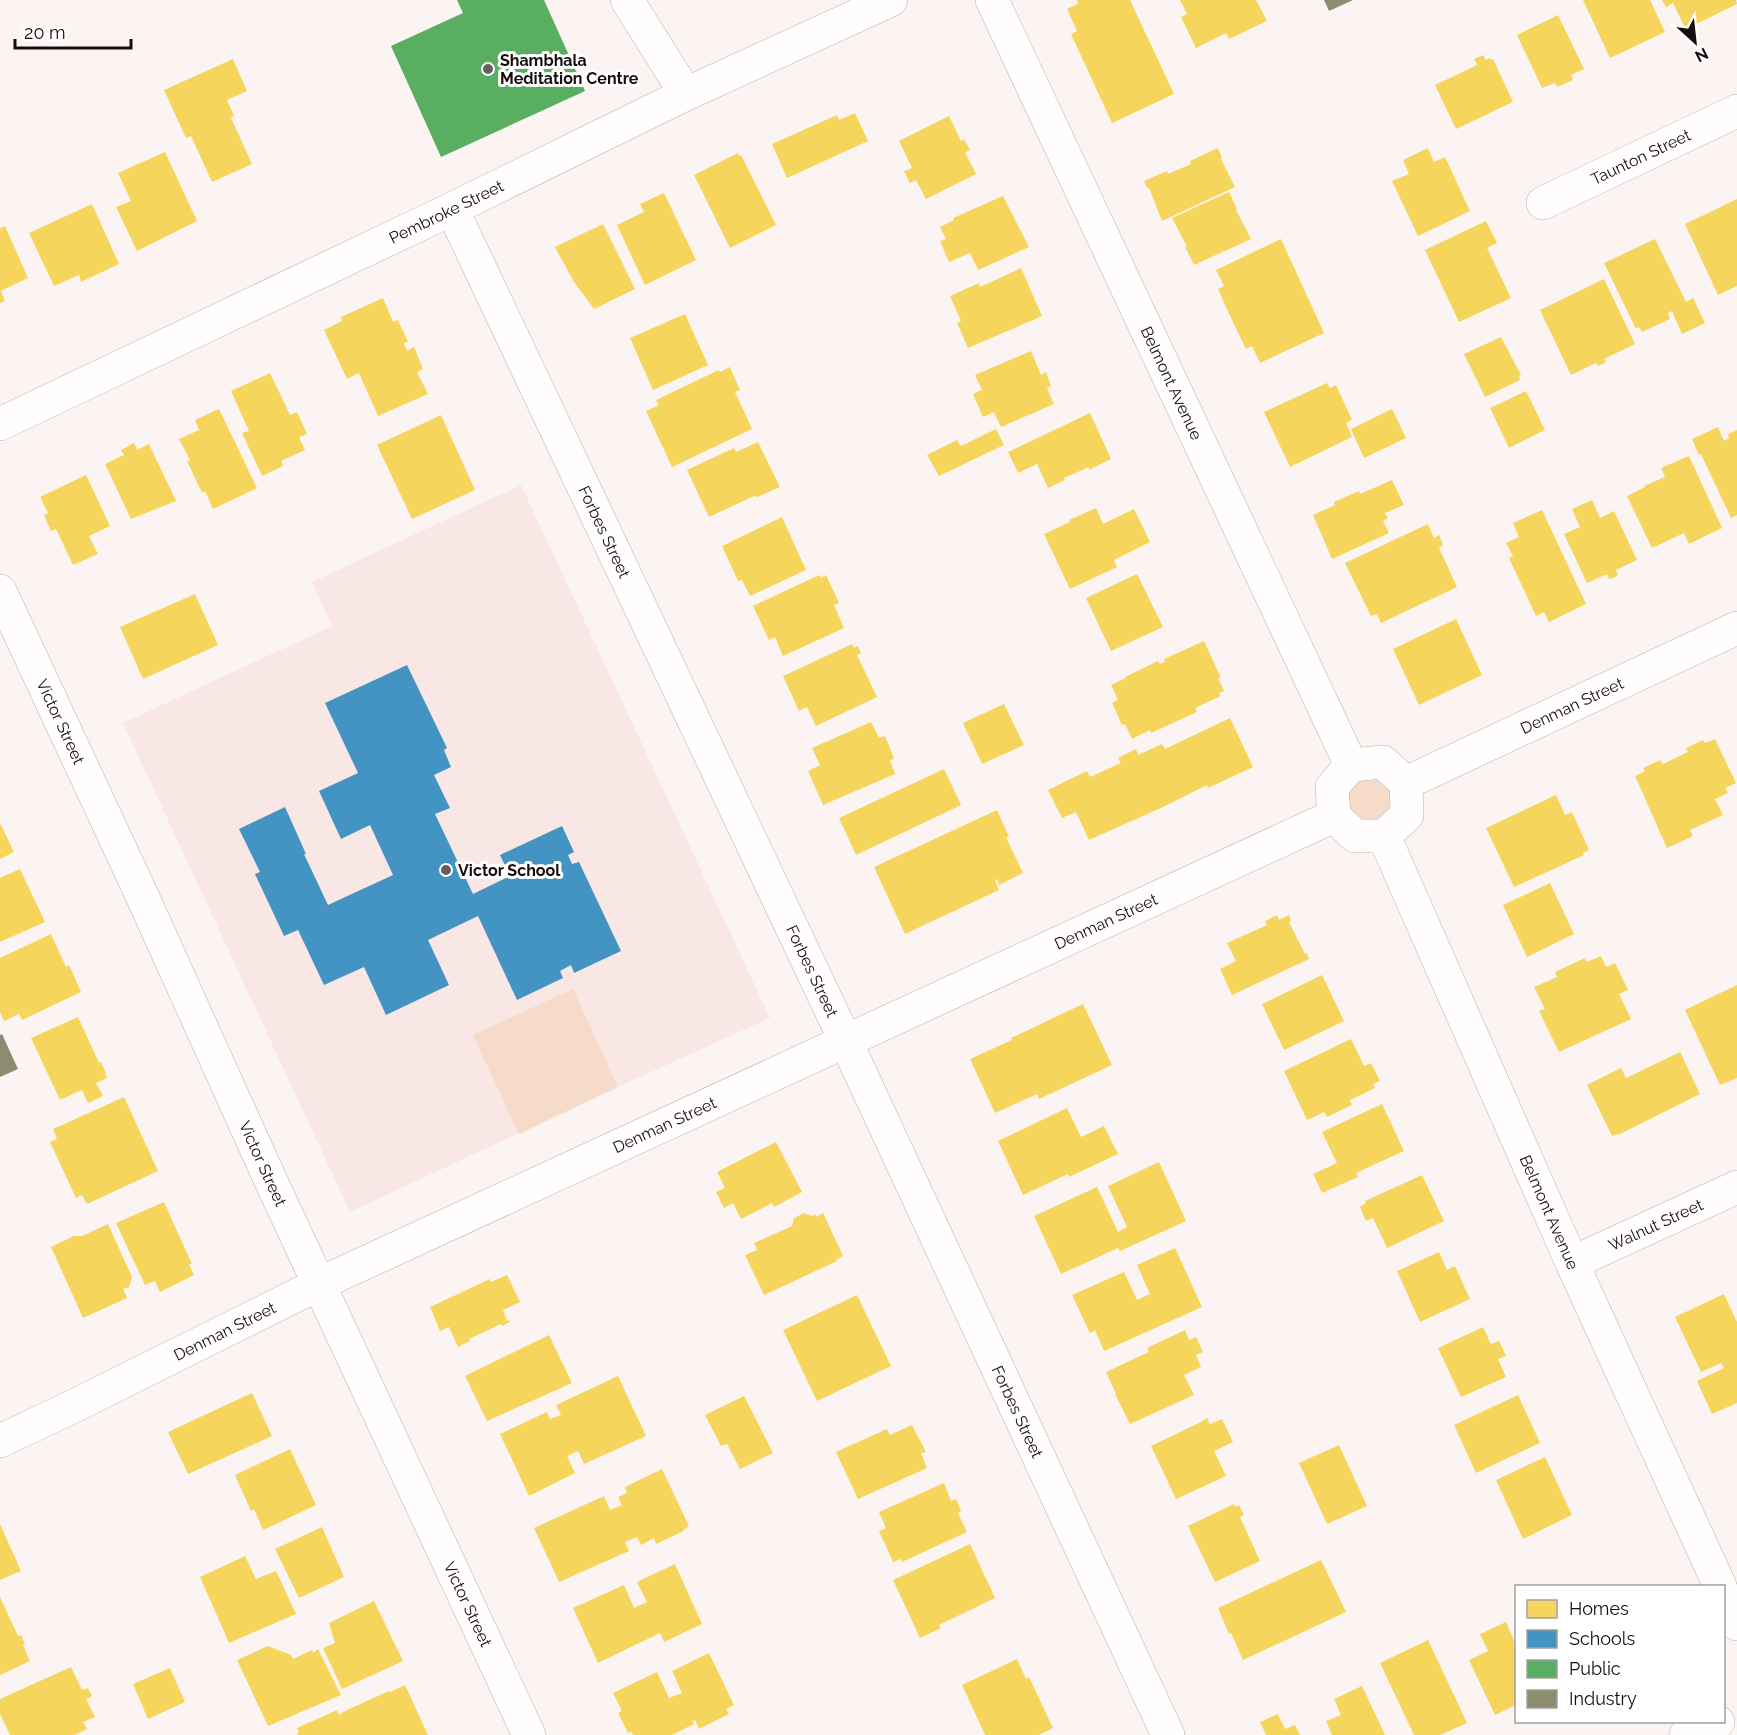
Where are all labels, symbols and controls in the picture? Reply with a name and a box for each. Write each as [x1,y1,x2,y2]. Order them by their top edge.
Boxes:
scale bar [15,12,130,50]
north arrow [1665,12,1725,72]
text: 20 m [24,22,66,43]
text: N [1692,44,1711,66]
place label: Shambhala Meditation Centre [500,51,639,88]
marker: Shambhala Meditation Centre [481,62,495,76]
street label: Taunton Street [1588,125,1694,189]
street label: Pembroke Street [386,176,507,248]
street label: Belmont Avenue [1137,323,1206,443]
street label: Forbes Street [574,483,634,582]
street label: Denman Street [1517,673,1627,738]
street label: Victor Street [32,676,89,768]
place label: Victor School [458,861,561,880]
marker: Victor School [439,863,453,877]
street label: Denman Street [1051,889,1161,954]
street label: Forbes Street [782,922,842,1021]
street label: Denman Street [610,1093,720,1157]
street label: Victor Street [235,1118,291,1210]
street label: Belmont Avenue [1516,1152,1583,1273]
street label: Walnut Street [1606,1195,1707,1255]
street label: Denman Street [171,1298,279,1365]
street label: Forbes Street [988,1363,1047,1462]
street label: Victor Street [440,1559,496,1650]
legend [1515,1585,1725,1723]
text: Homes [1569,1598,1629,1619]
text: Schools [1569,1628,1636,1649]
text: Public [1569,1658,1621,1679]
text: Industry [1569,1688,1637,1709]

